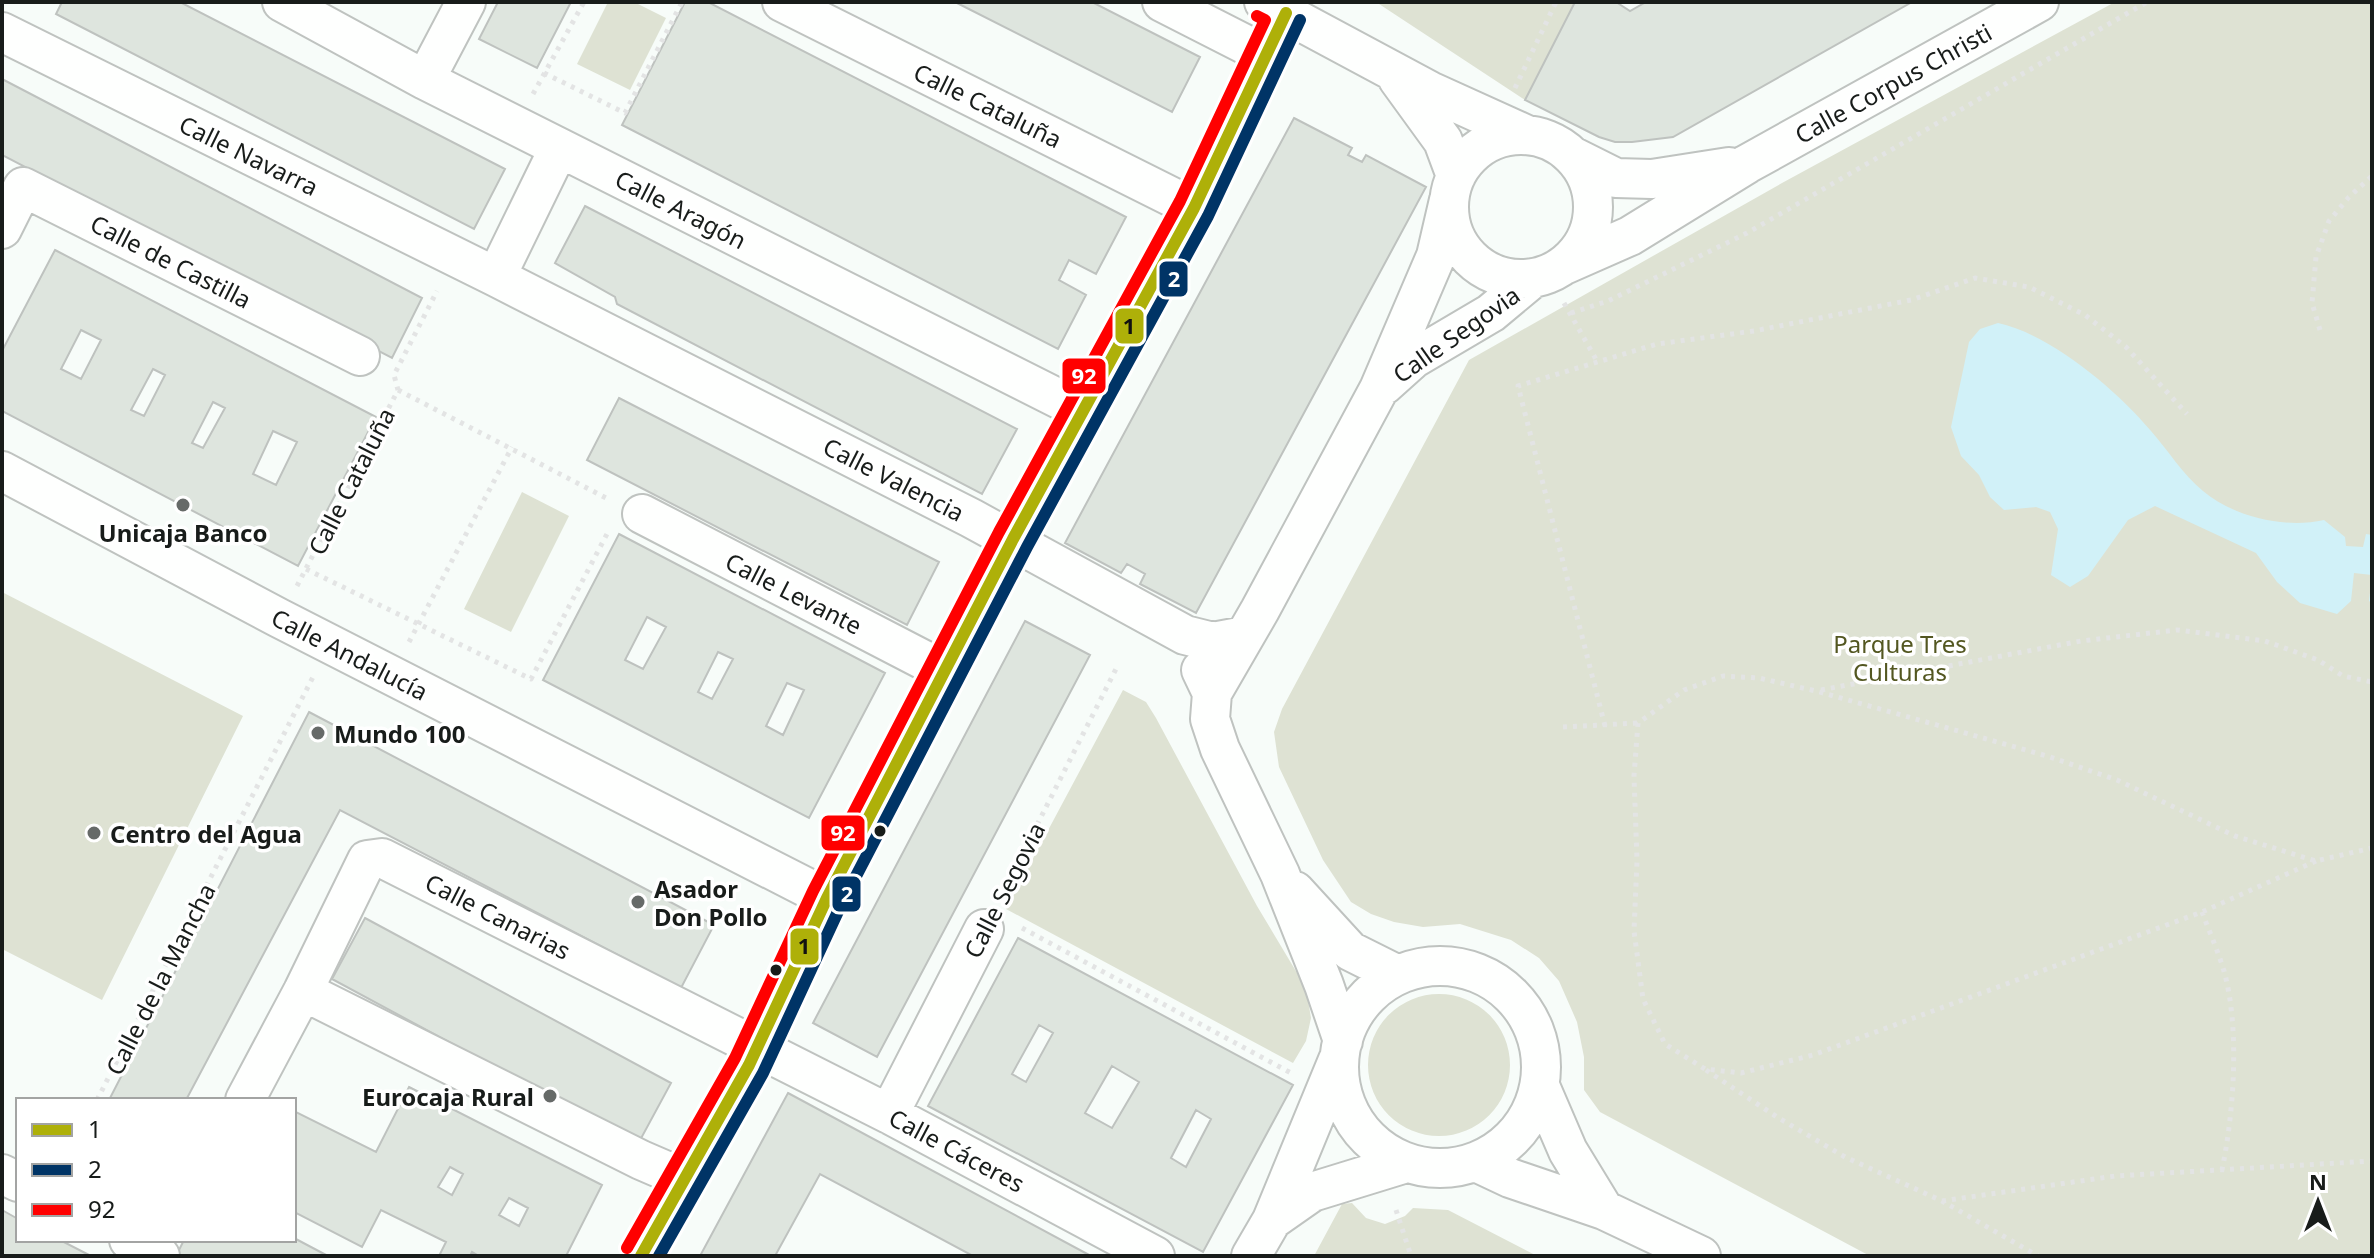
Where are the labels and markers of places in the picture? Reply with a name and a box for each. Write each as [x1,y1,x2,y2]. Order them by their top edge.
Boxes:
marker: Unicaja Banco [174,496,192,514]
place label: Unicaja Banco [99,516,267,549]
place label: Mundo 100 [334,717,465,750]
marker: Mundo 100 [309,724,327,742]
place label: Centro del Agua [110,817,302,850]
unlabelled marker [872,823,888,839]
marker: Centro del Agua [85,824,103,842]
place label: Asador Don Pollo [654,872,768,933]
marker: Asador Don Pollo [629,893,647,911]
unlabelled marker [768,962,784,978]
place label: Eurocaja Rural [362,1080,534,1113]
marker: Eurocaja Rural [541,1087,559,1105]

